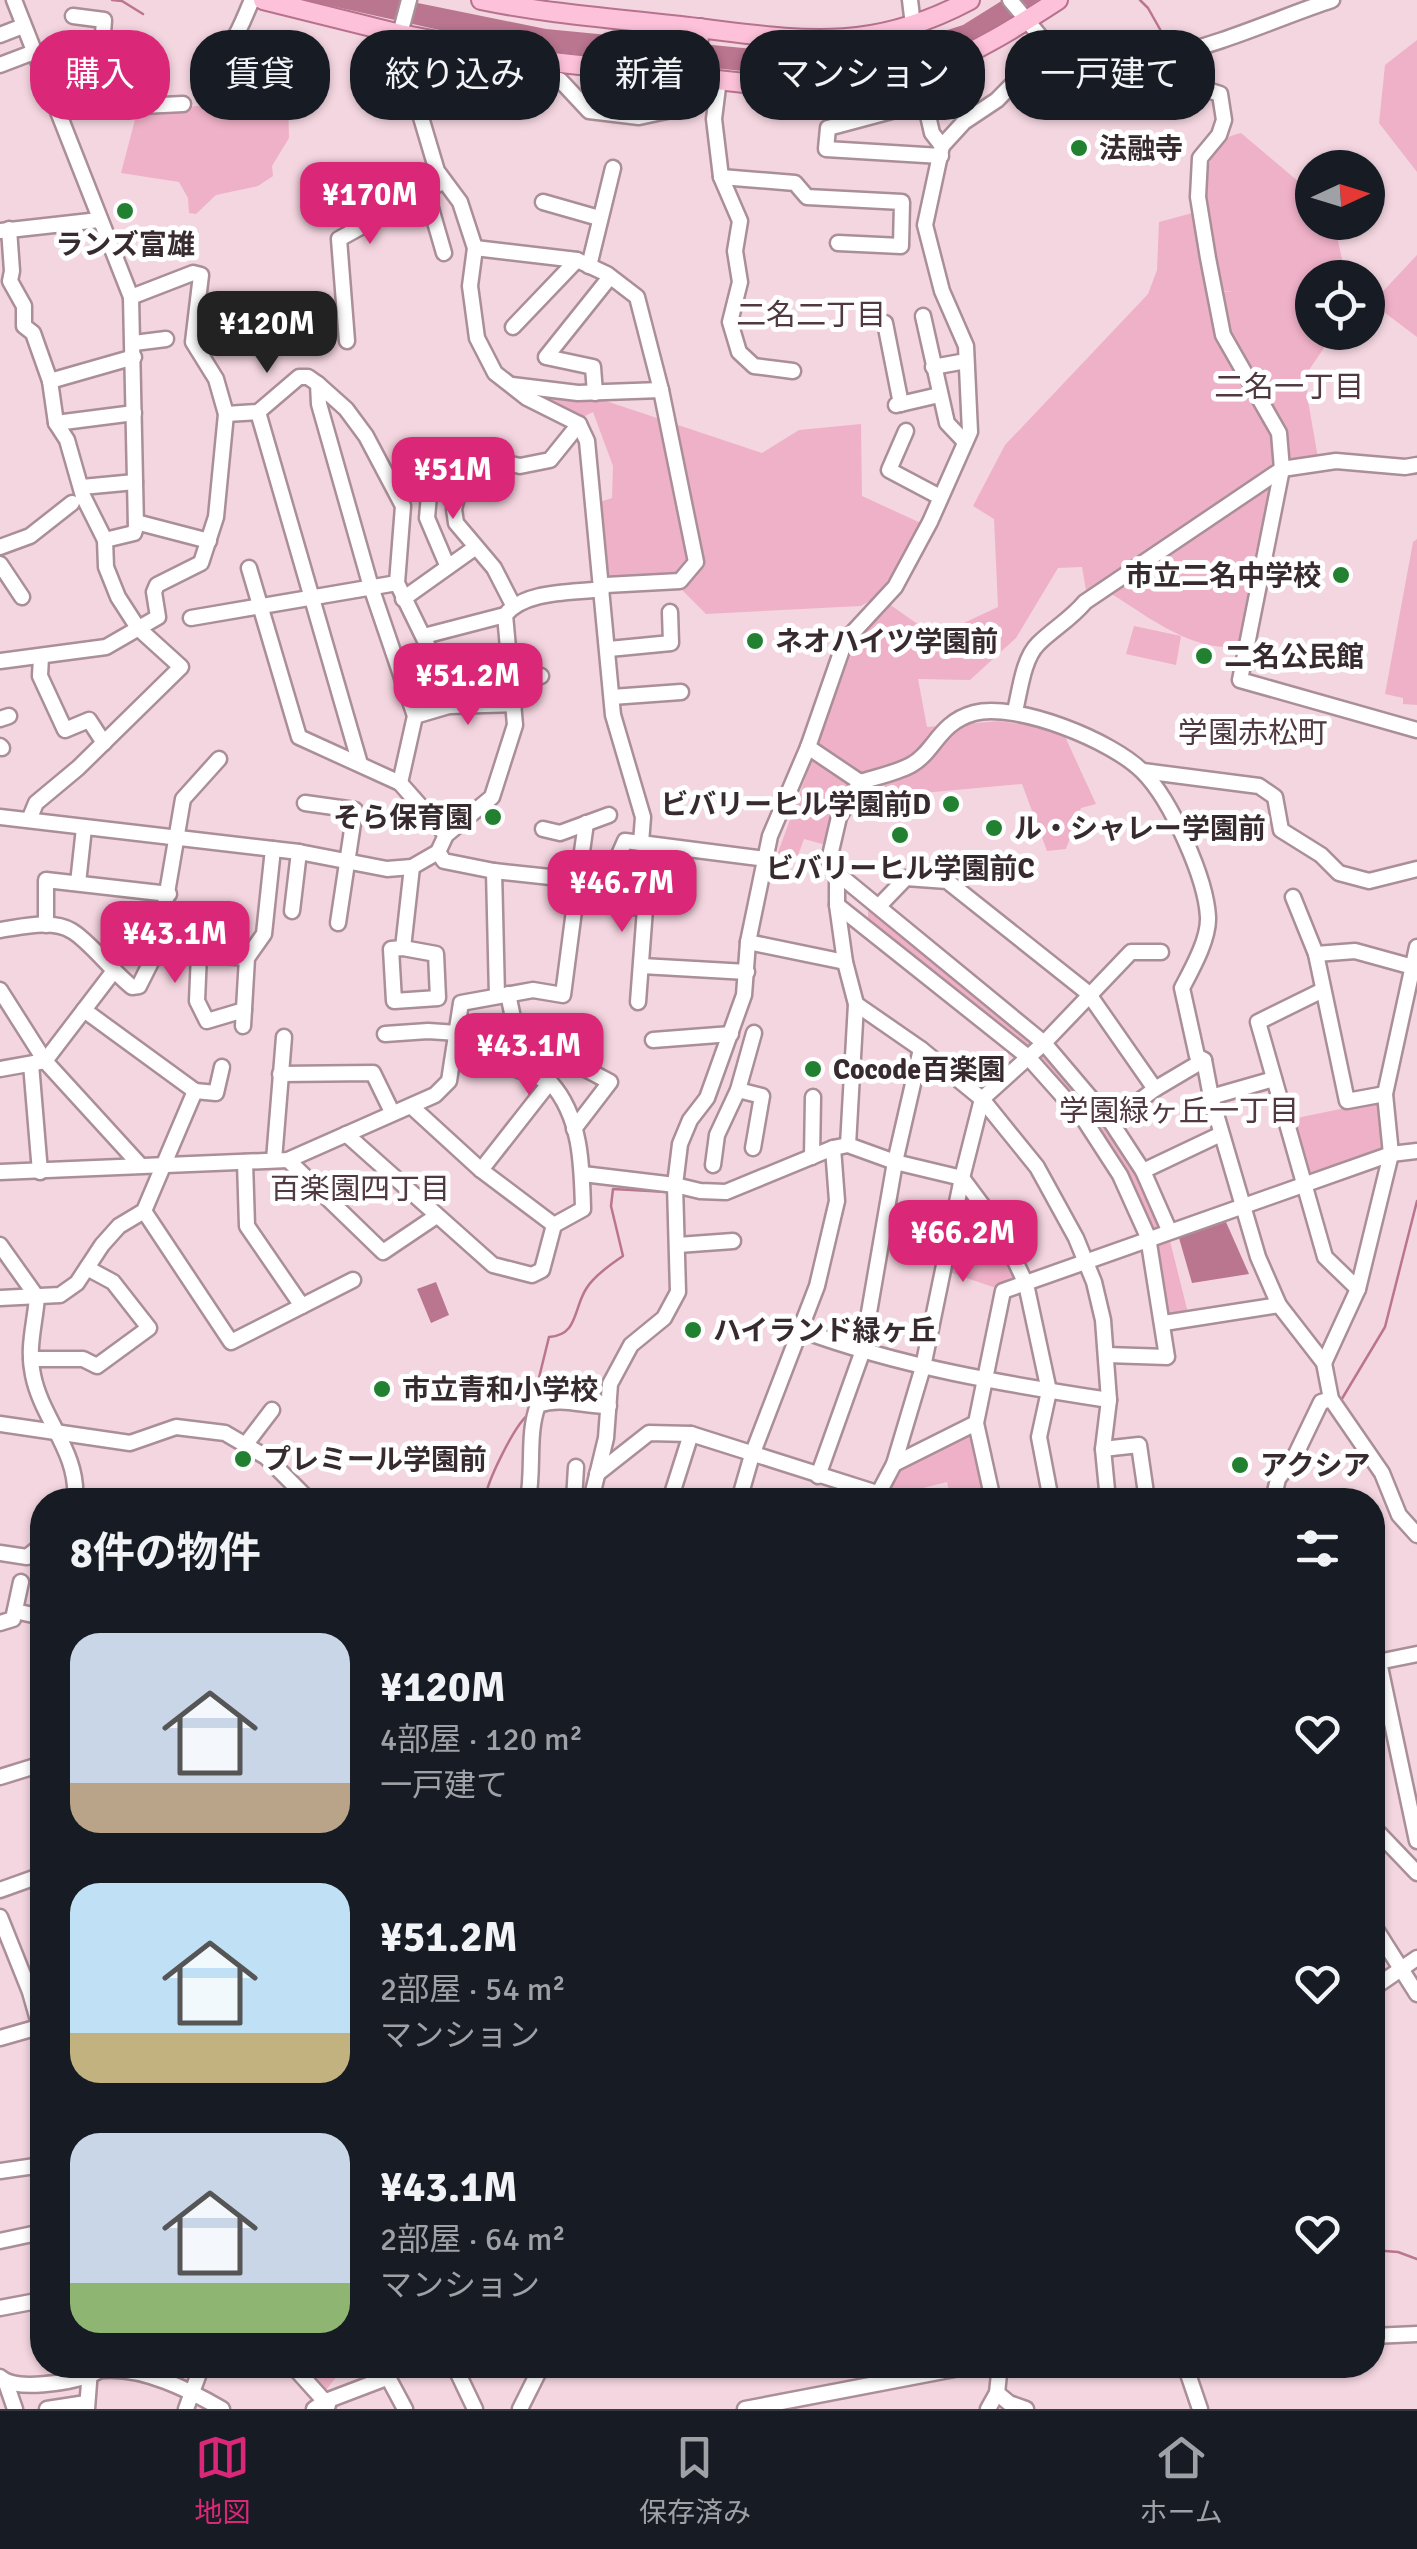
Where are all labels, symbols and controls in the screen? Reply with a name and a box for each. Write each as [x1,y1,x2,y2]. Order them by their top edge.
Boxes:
chip: 購入 [30,30,170,120]
chip: 賃貸 [190,30,330,120]
chip: 絞り込み [350,30,560,120]
chip: 新着 [580,30,720,120]
chip: マンション [740,30,985,120]
chip: 一戸建て [1005,30,1215,120]
place label: 法融寺 [1099,132,1183,166]
marker: 法融寺 [1068,137,1090,159]
north arrow [1295,150,1385,240]
map controls [1295,150,1385,350]
pin: ¥170M [300,162,440,247]
text: ¥170M [322,175,418,214]
marker: ランズ富雄 [114,200,136,222]
place label: ランズ富雄 [55,228,195,262]
button: locate [1295,260,1385,350]
pin: ¥120M [197,291,337,376]
district label: 二名二丁目 [736,297,886,334]
text: ¥120M [219,304,315,343]
district label: 二名一丁目 [1214,369,1364,406]
pin: ¥51M [394,437,512,522]
text: ¥51M [414,450,492,489]
place label: 市立二名中学校 [1125,559,1321,593]
marker: 市立二名中学校 [1330,564,1352,586]
place label: ネオハイツ学園前 [775,625,998,659]
marker: ネオハイツ学園前 [744,630,766,652]
place label: 二名公民館 [1224,640,1364,674]
pin: ¥51.2M [387,643,549,728]
marker: 二名公民館 [1193,645,1215,667]
text: ¥51.2M [416,656,520,695]
district label: 学園赤松町 [1178,715,1328,752]
place label: ビバリーヒル学園前D [660,788,931,822]
marker: ビバリーヒル学園前D [940,793,962,815]
place label: そら保育園 [333,801,473,835]
marker: そら保育園 [482,806,504,828]
place label: ル・シャレー学園前 [1014,812,1266,846]
marker: ル・シャレー学園前 [983,817,1005,839]
marker: ビバリーヒル学園前C [889,824,911,846]
pin: ¥46.7M [541,850,703,935]
place label: ビバリーヒル学園前C [765,852,1035,886]
text: ¥46.7M [570,863,674,902]
pin: ¥43.1M [94,901,256,986]
text: ¥43.1M [123,914,227,953]
pin: ¥43.1M [448,1013,610,1098]
text: ¥43.1M [477,1026,581,1065]
place label: Cocode百楽園 [833,1053,1005,1087]
marker: Cocode百楽園 [802,1058,824,1080]
district label: 学園緑ヶ丘一丁目 [1059,1093,1299,1130]
district label: 百楽園四丁目 [270,1171,450,1208]
pin: ¥66.2M [882,1200,1044,1285]
text: ¥66.2M [911,1213,1015,1252]
place label: ハイランド緑ヶ丘 [713,1314,936,1348]
marker: ハイランド緑ヶ丘 [682,1319,704,1341]
place label: 市立青和小学校 [402,1373,598,1407]
marker: 市立青和小学校 [371,1378,393,1400]
place label: プレミール学園前 [263,1443,487,1477]
marker: プレミール学園前 [232,1448,254,1470]
place label: アクシア [1260,1449,1371,1483]
marker: アクシア [1229,1454,1251,1476]
icon: filters [1290,1521,1345,1576]
text: 8件の物件 [70,1528,261,1579]
text: ¥120M [380,1662,506,1713]
icon: home [150,1673,270,1793]
icon: heart [1290,1706,1345,1761]
text: 4部屋 · 120 m² [380,1720,583,1759]
text: 一戸建て [380,1766,508,1805]
text: ¥51.2M [380,1912,518,1963]
icon: home [150,1923,270,2043]
icon: heart [1290,1956,1345,2011]
text: 2部屋 · 54 m² [380,1970,566,2009]
text: マンション [380,2016,540,2055]
text: ¥43.1M [380,2162,518,2213]
icon: home [150,2173,270,2293]
icon: heart [1290,2206,1345,2261]
text: 2部屋 · 64 m² [380,2220,566,2259]
text: マンション [380,2266,540,2305]
tab: 地図 [194,2430,250,2530]
tab: 保存済み [639,2430,751,2530]
tab: ホーム [1140,2430,1223,2530]

